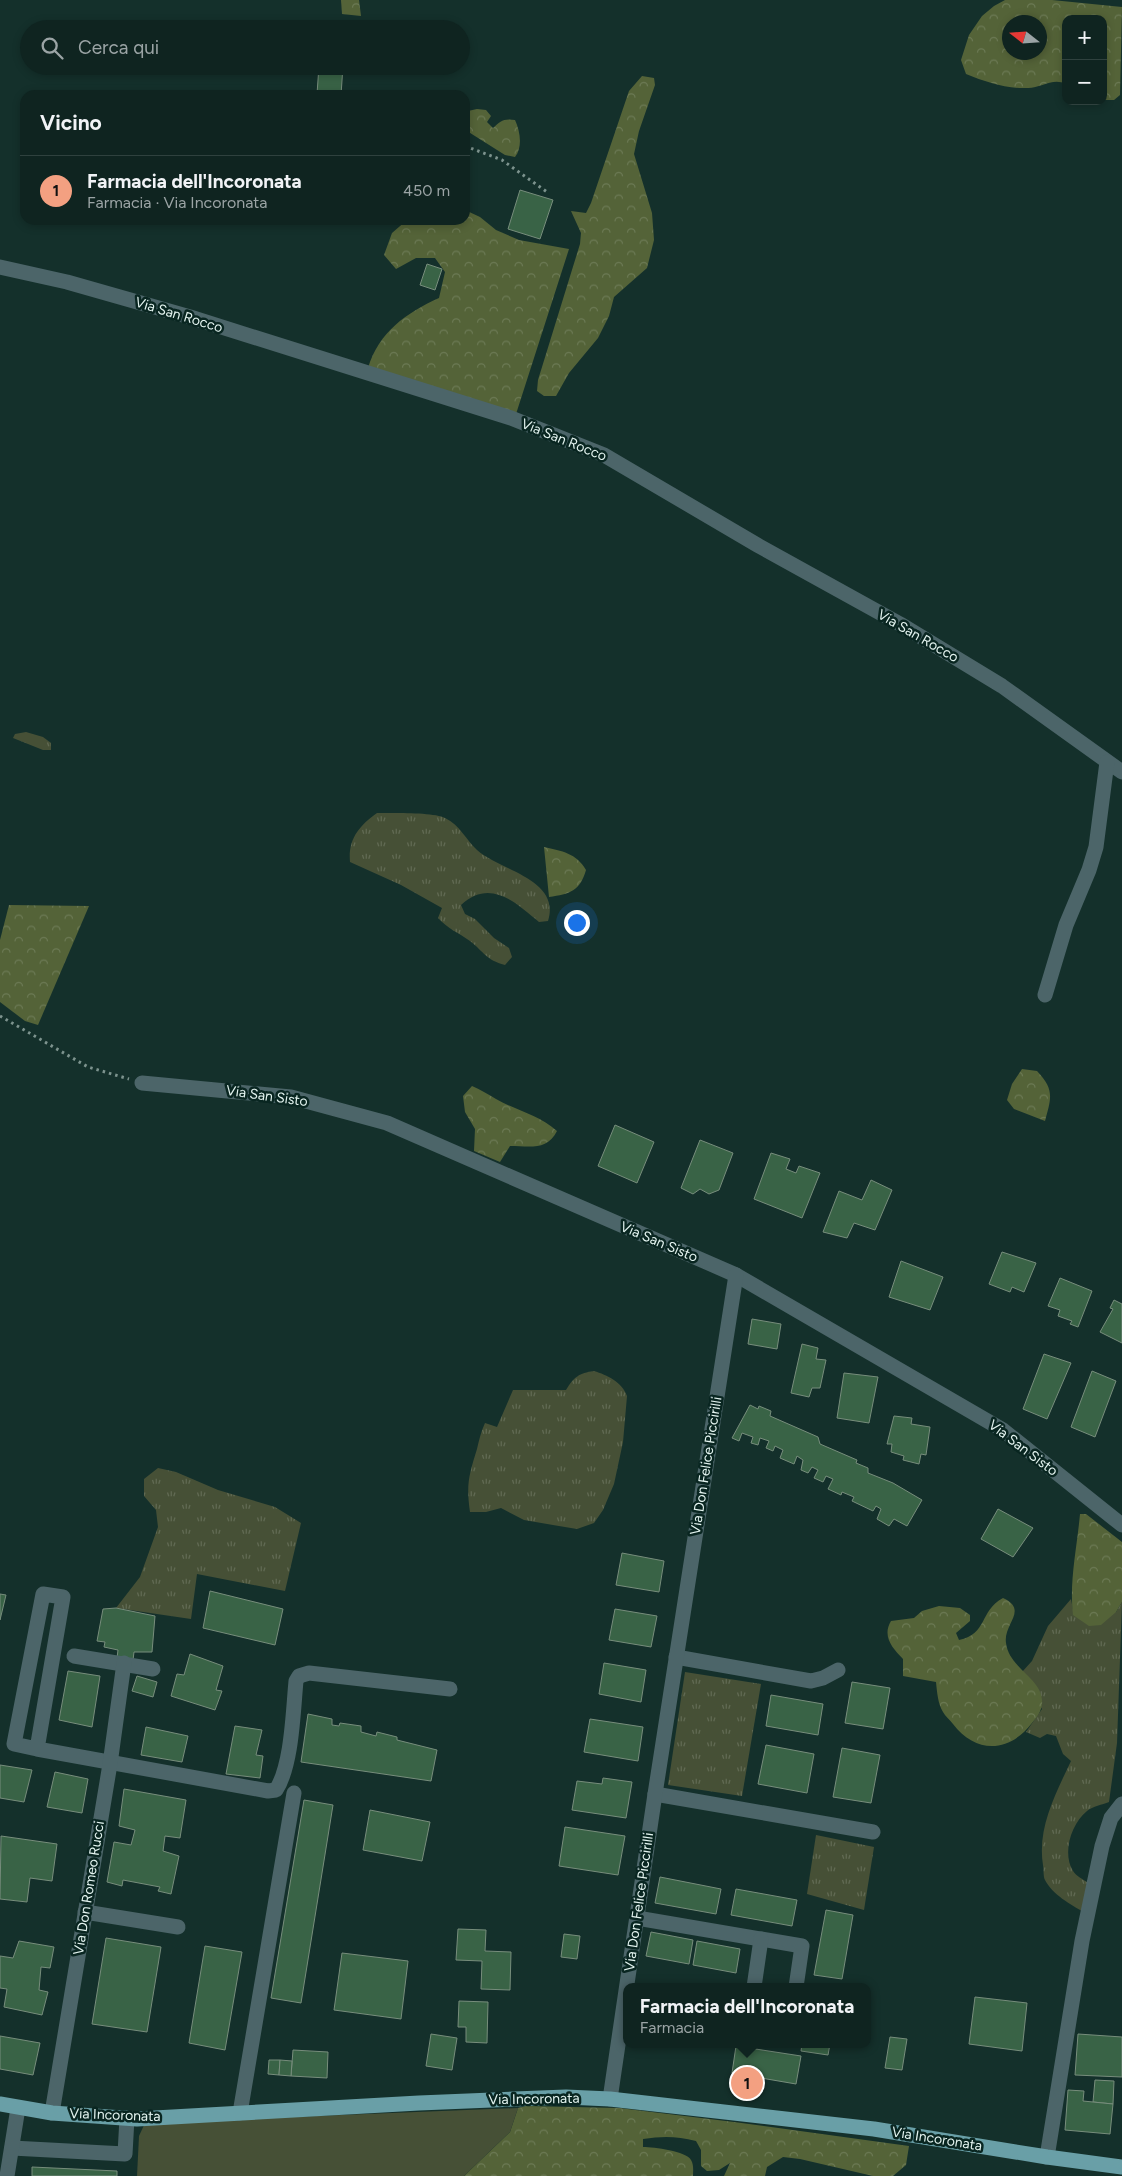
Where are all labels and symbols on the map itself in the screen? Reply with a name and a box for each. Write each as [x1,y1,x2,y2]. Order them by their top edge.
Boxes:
north arrow [1002,15,1047,60]
street label: Via San Rocco [133,294,225,336]
street label: Via San Rocco [519,415,609,465]
street label: Via San Rocco [874,606,962,666]
your location [564,910,590,936]
street label: Via San Sisto [225,1082,309,1110]
street label: Via San Sisto [618,1218,700,1266]
street label: Via Don Felice Piccirilli [687,1396,725,1536]
street label: Via San Sisto [985,1416,1061,1480]
street label: Via Don Romeo Rucci [70,1820,108,1956]
street label: Via Don Felice Piccirilli [621,1832,657,1972]
pin: 1 [731,2064,763,2102]
street label: Via Incoronata [488,2090,580,2108]
street label: Via Incoronata [69,2105,161,2125]
street label: Via Incoronata [891,2123,983,2155]

